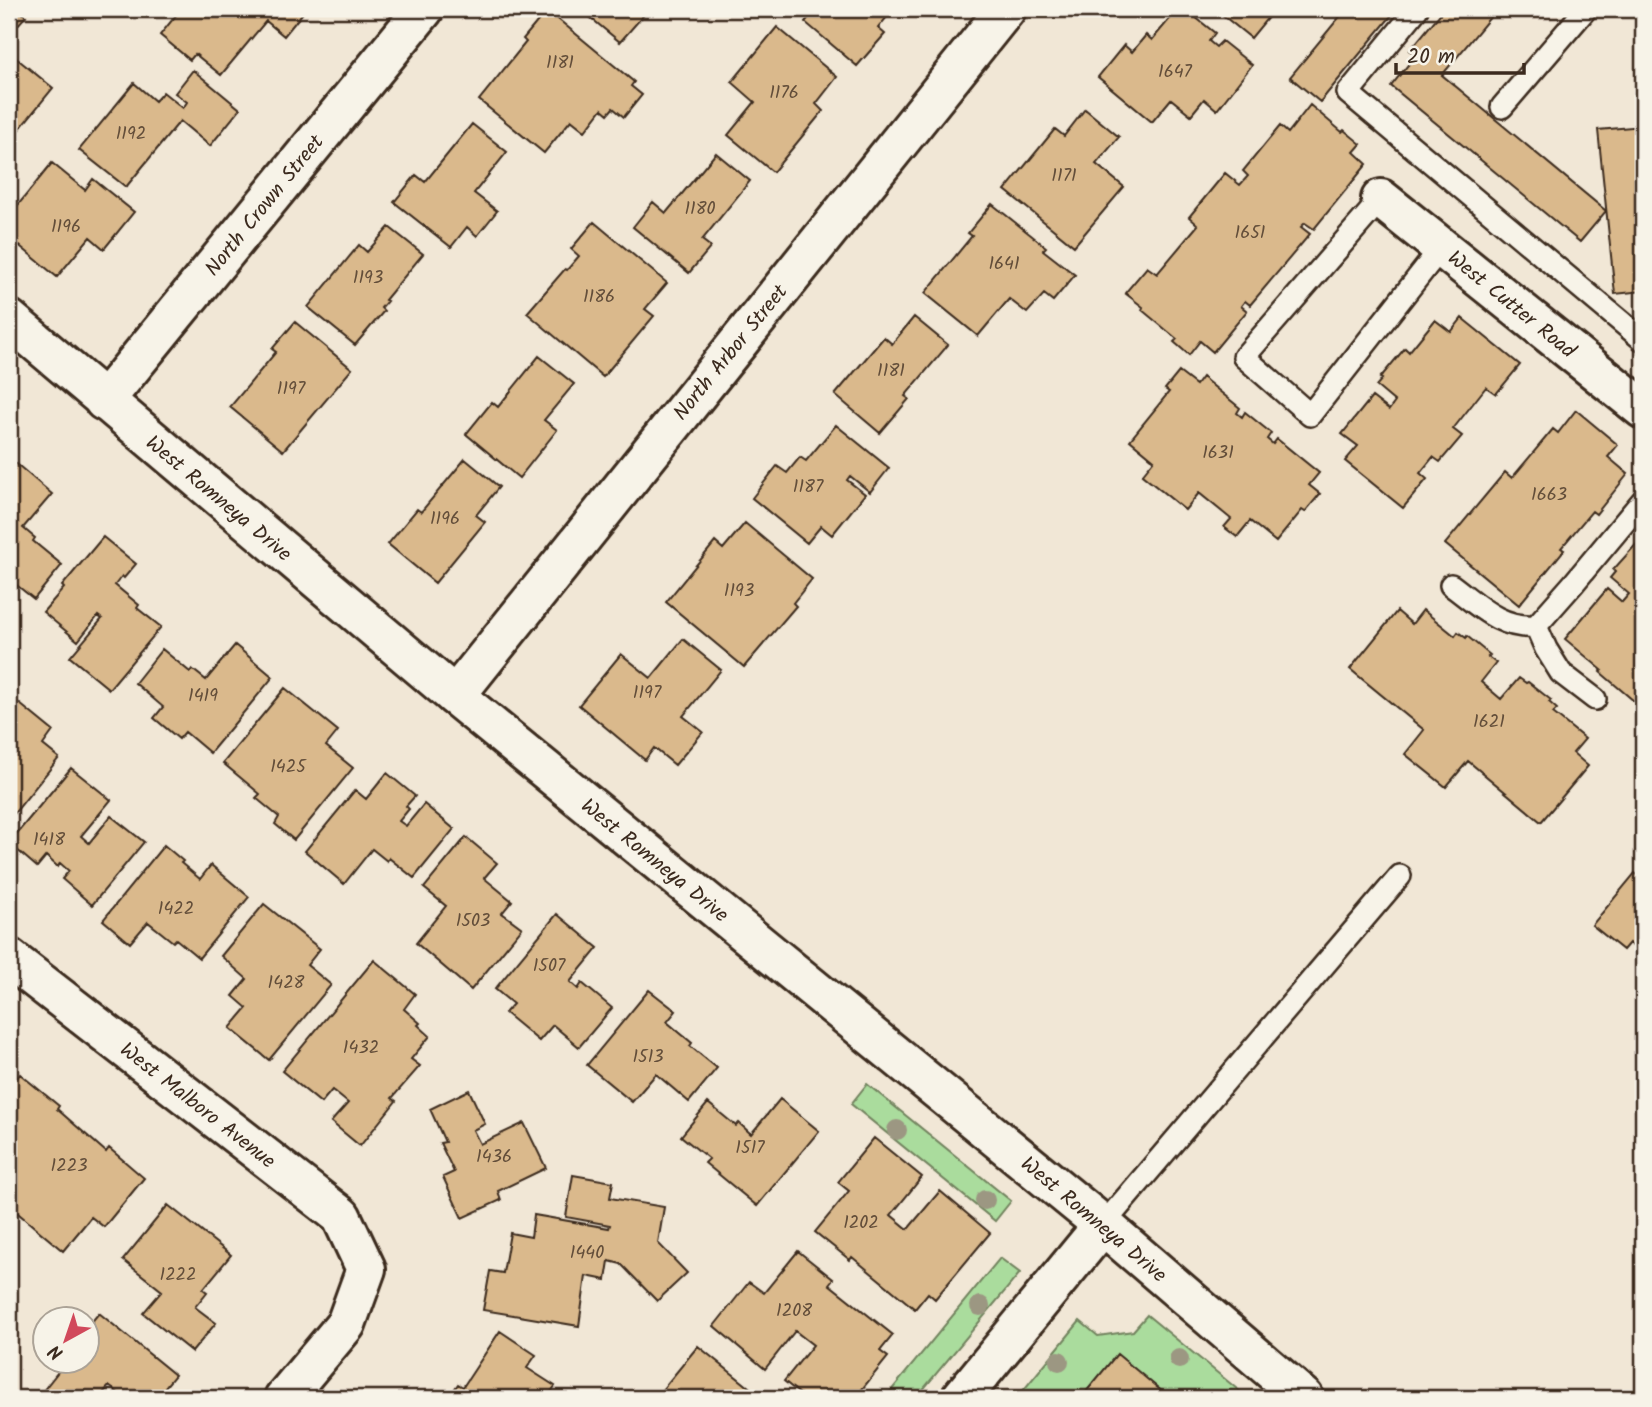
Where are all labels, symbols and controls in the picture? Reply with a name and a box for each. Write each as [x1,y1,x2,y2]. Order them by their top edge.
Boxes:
scale bar [1396,32,1524,76]
text: 20 m [1407,41,1455,74]
house number: 1181 [546,49,574,78]
house number: 1647 [1158,58,1193,87]
house number: 1176 [769,79,799,108]
house number: 1192 [116,120,146,149]
street label: North Crown Street [197,127,333,284]
house number: 1171 [1051,162,1077,191]
house number: 1180 [684,195,716,224]
house number: 1196 [51,213,81,242]
house number: 1651 [1235,219,1265,248]
street label: West Cutter Road [1440,243,1583,368]
house number: 1641 [988,250,1020,279]
house number: 1193 [353,264,383,293]
street label: North Arbor Street [666,277,797,428]
house number: 1186 [583,283,615,312]
house number: 1181 [877,357,905,386]
house number: 1197 [277,375,306,404]
street label: West Romneya Drive [138,428,299,571]
house number: 1631 [1202,439,1234,468]
house number: 1187 [793,473,824,502]
house number: 1663 [1531,481,1567,510]
house number: 1196 [430,505,460,534]
house number: 1193 [724,577,754,606]
house number: 1197 [633,679,662,708]
house number: 1419 [188,682,218,711]
house number: 1621 [1473,708,1505,737]
house number: 1425 [270,753,307,782]
street label: West Romneya Drive [573,791,736,932]
house number: 1418 [33,826,65,855]
house number: 1422 [158,895,194,924]
house number: 1503 [456,907,490,936]
house number: 1507 [533,952,566,981]
house number: 1428 [268,969,305,998]
house number: 1432 [343,1034,379,1063]
street label: West Malboro Avenue [112,1035,283,1178]
house number: 1513 [632,1043,664,1072]
house number: 1517 [735,1134,765,1163]
house number: 1436 [476,1143,512,1172]
street label: West Romneya Drive [1013,1149,1174,1292]
house number: 1223 [51,1152,87,1181]
house number: 1202 [843,1209,879,1238]
house number: 1440 [570,1239,604,1268]
house number: 1222 [159,1261,197,1290]
house number: 1208 [776,1297,812,1326]
north arrow [32,1306,102,1376]
text: N [42,1336,71,1367]

